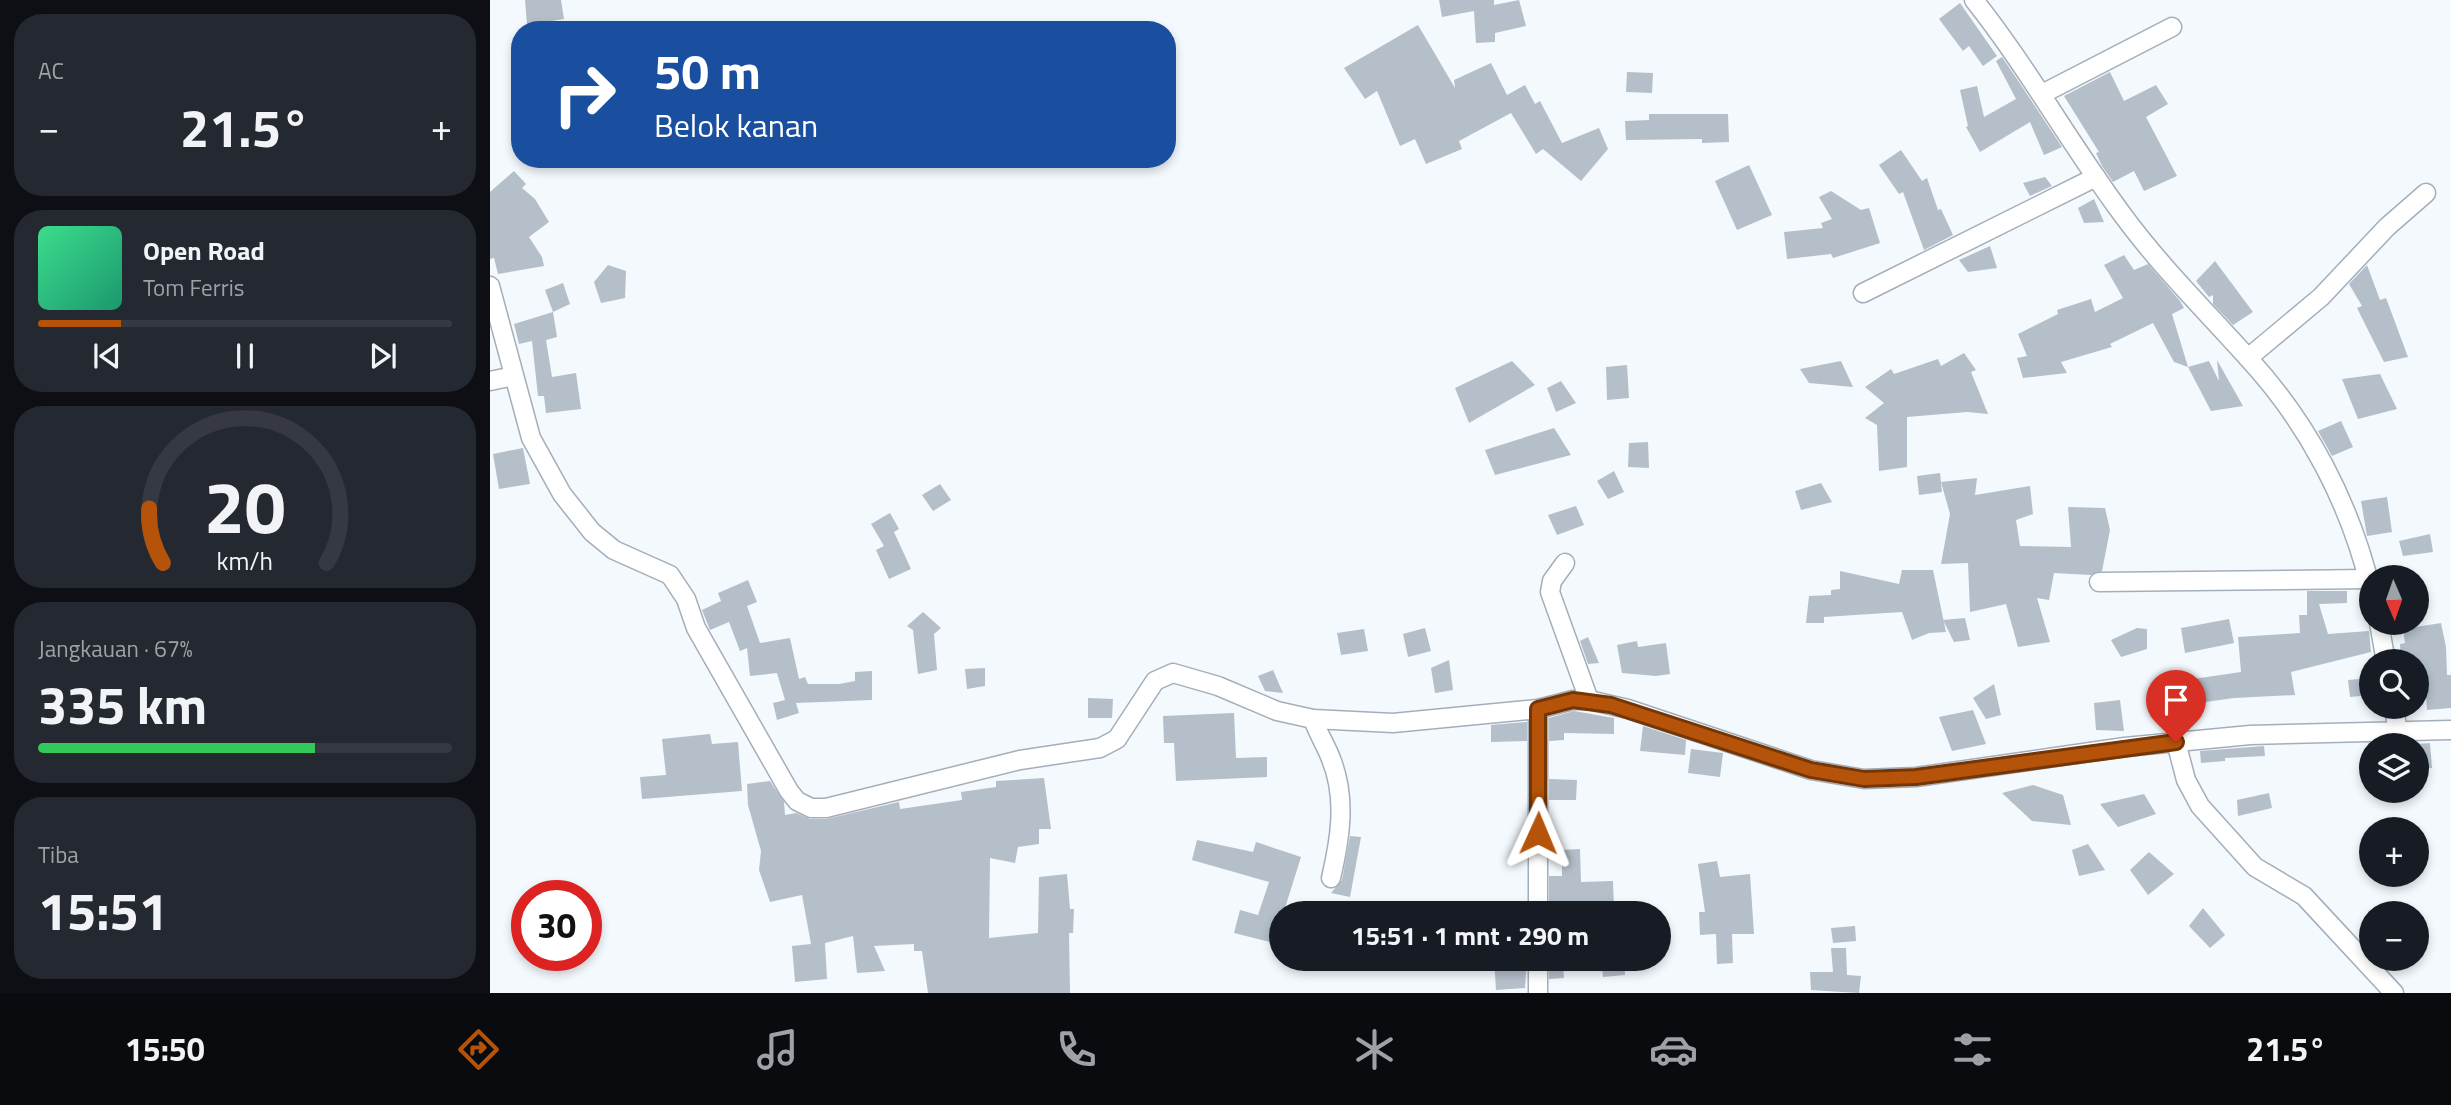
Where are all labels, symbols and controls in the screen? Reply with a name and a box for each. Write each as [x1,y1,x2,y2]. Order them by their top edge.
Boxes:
text: 50 m [654,33,761,108]
icon: right [539,49,630,140]
text: AC [38,53,64,88]
text: 21.5° [180,88,310,167]
text: − [38,98,59,156]
text: + [431,98,452,156]
text: Belok kanan [654,101,818,149]
text: Open Road [143,231,265,270]
text: Tom Ferris [143,270,244,305]
icon: previous [88,337,126,375]
icon: pause [226,337,264,375]
icon: next [364,337,402,375]
text: 20 [204,451,286,561]
text: km/h [217,541,273,579]
north arrow [2359,565,2429,635]
map controls [2359,565,2429,971]
text: Jangkauan · 67% [38,631,193,666]
button: search [2359,649,2429,719]
text: 335 km [38,665,207,744]
pin [2146,670,2206,742]
icon: arrive [2157,681,2195,719]
button: layers [2359,733,2429,803]
position arrow [1501,796,1575,870]
button: + [2359,817,2429,887]
text: Tiba [38,837,79,872]
text: 15:51 [38,871,168,950]
speed limit sign: 30 [511,880,602,971]
button: − [2359,901,2429,971]
text: 15:51 · 1 mnt · 290 m [1351,916,1589,955]
text: 15:50 [125,1025,205,1073]
icon: directions [454,1025,503,1074]
icon: music [753,1025,802,1074]
icon: phone [1052,1025,1101,1074]
icon: climate [1350,1025,1399,1074]
icon: car [1649,1025,1698,1074]
icon: filters [1948,1025,1997,1074]
text: 21.5° [2246,1025,2326,1073]

